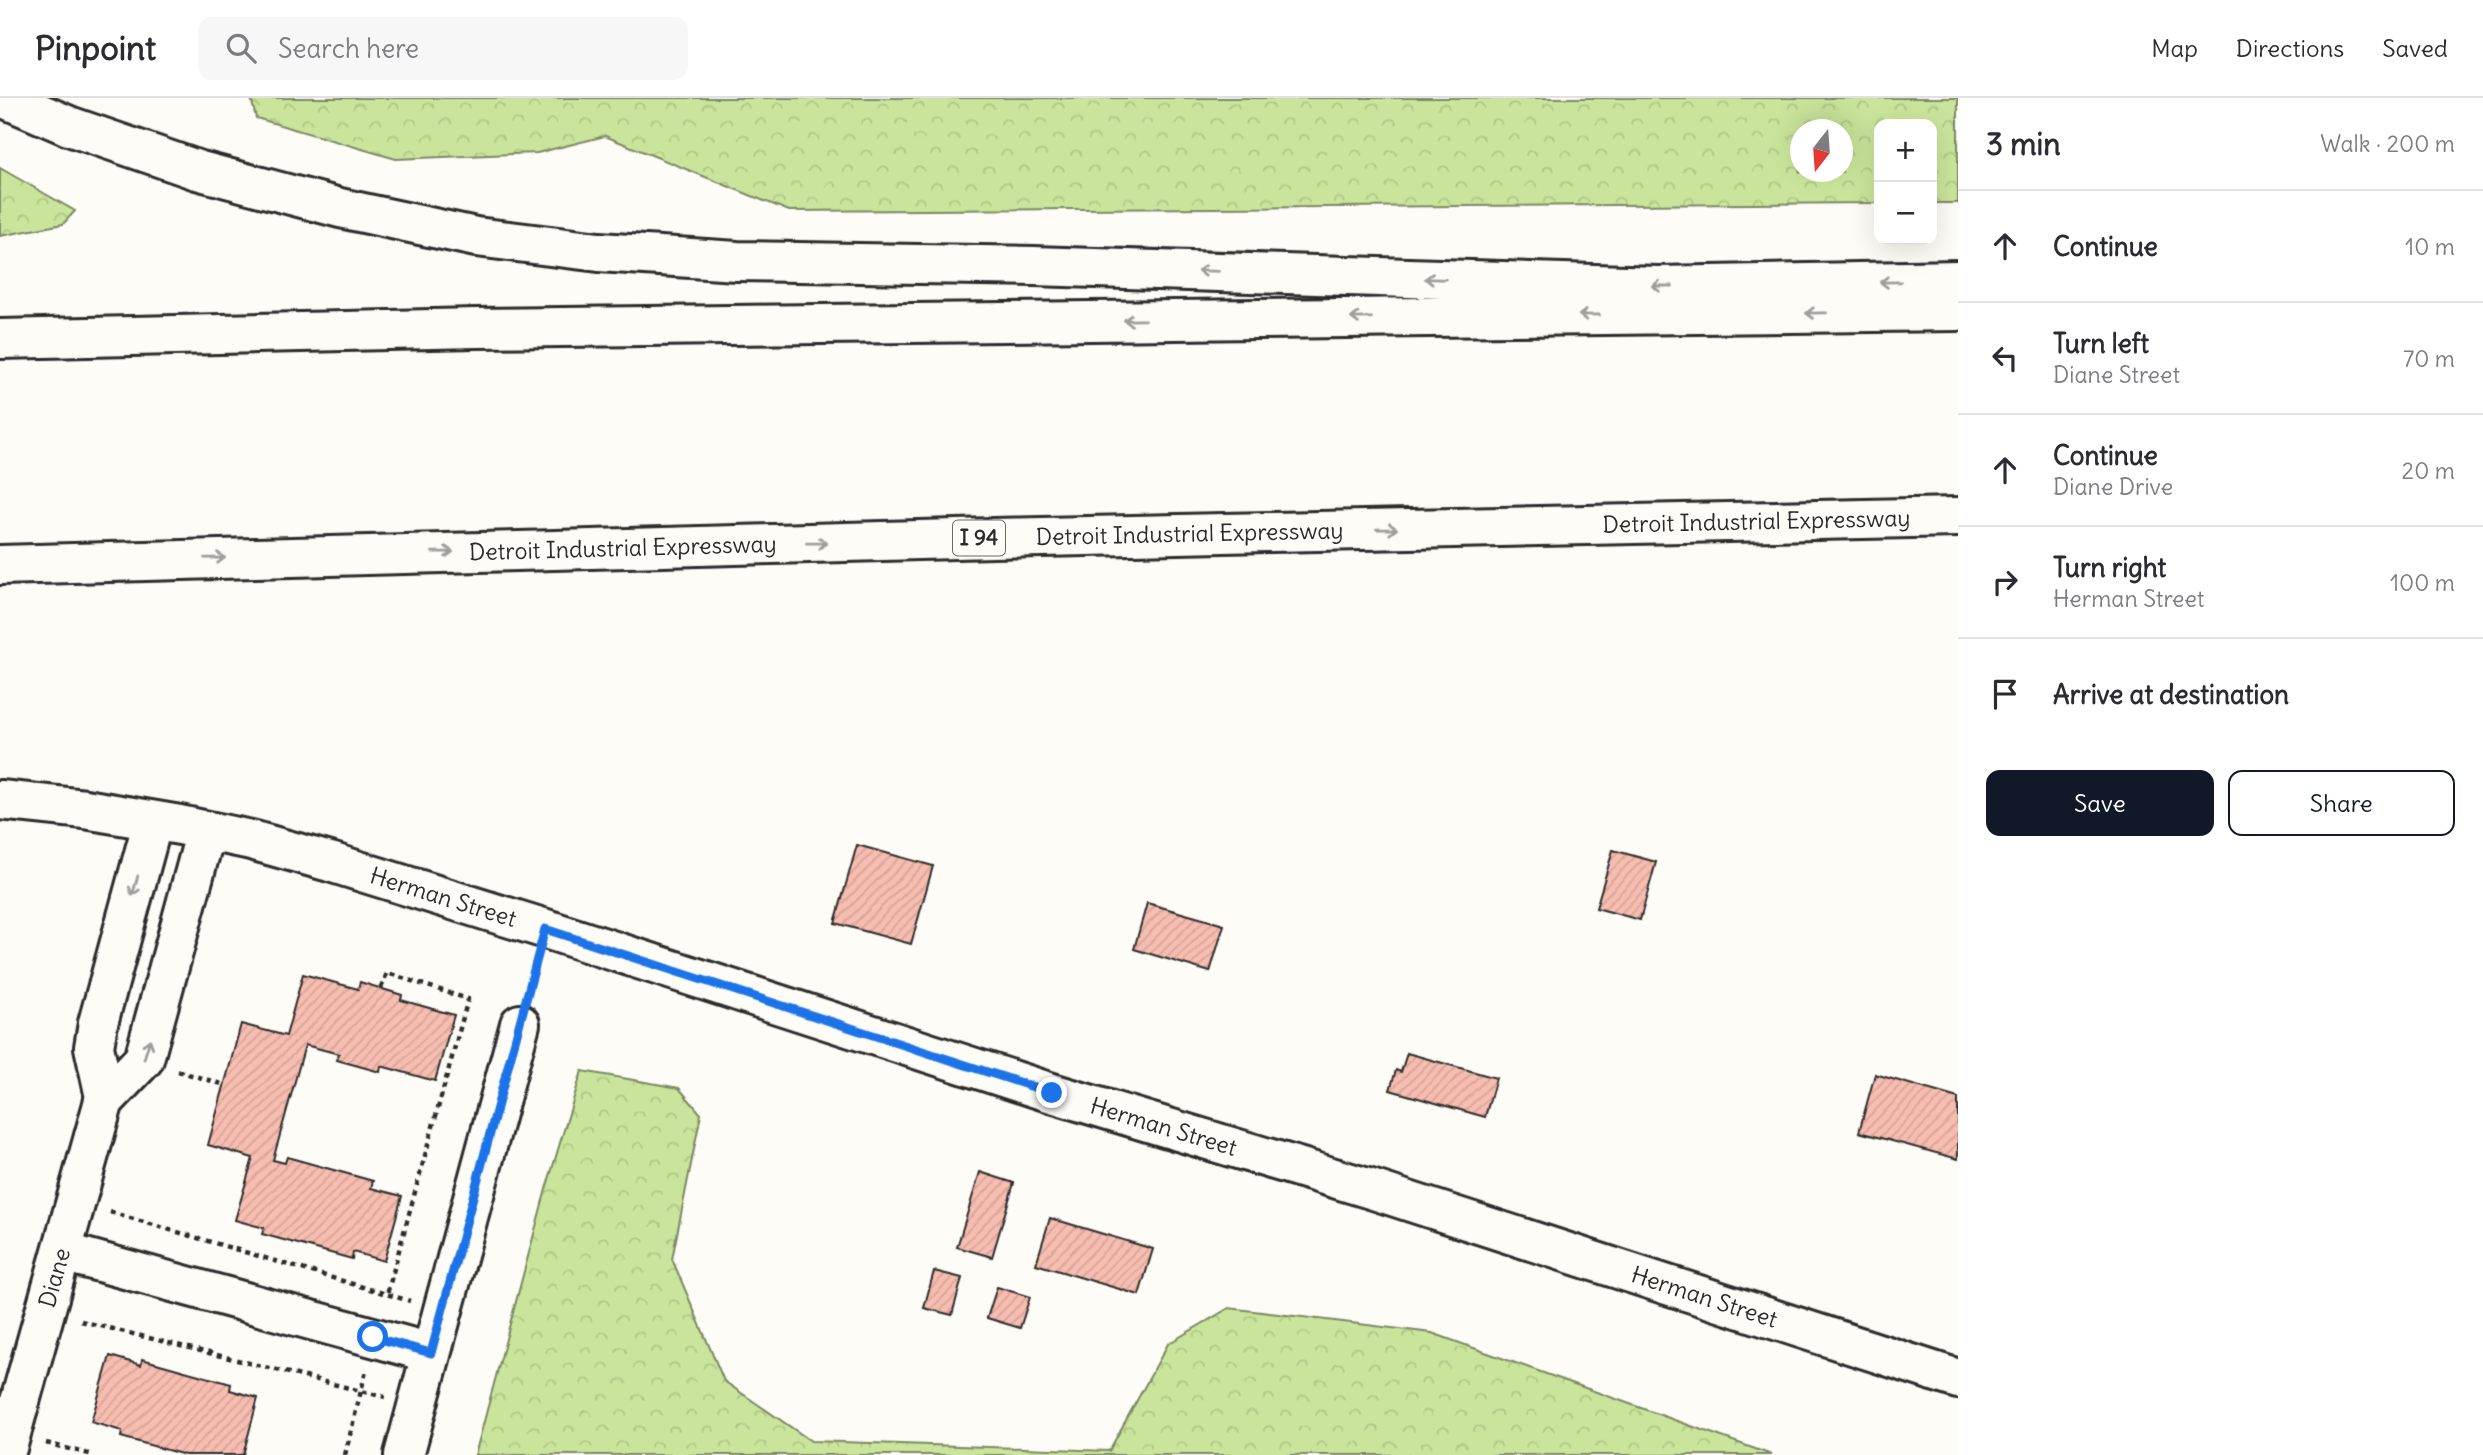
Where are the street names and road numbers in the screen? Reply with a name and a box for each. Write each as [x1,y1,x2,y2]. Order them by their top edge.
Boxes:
street label: Detroit Industrial Expressway [1602,503,1911,539]
street label: Detroit Industrial Expressway [1035,515,1344,551]
road number: I 94 [953,520,1005,556]
street label: Detroit Industrial Expressway [469,529,777,566]
street label: Herman Street [367,860,520,933]
street label: Herman Street [1087,1090,1241,1162]
street label: Diane [32,1245,76,1311]
street label: Herman Street [1628,1259,1781,1334]

